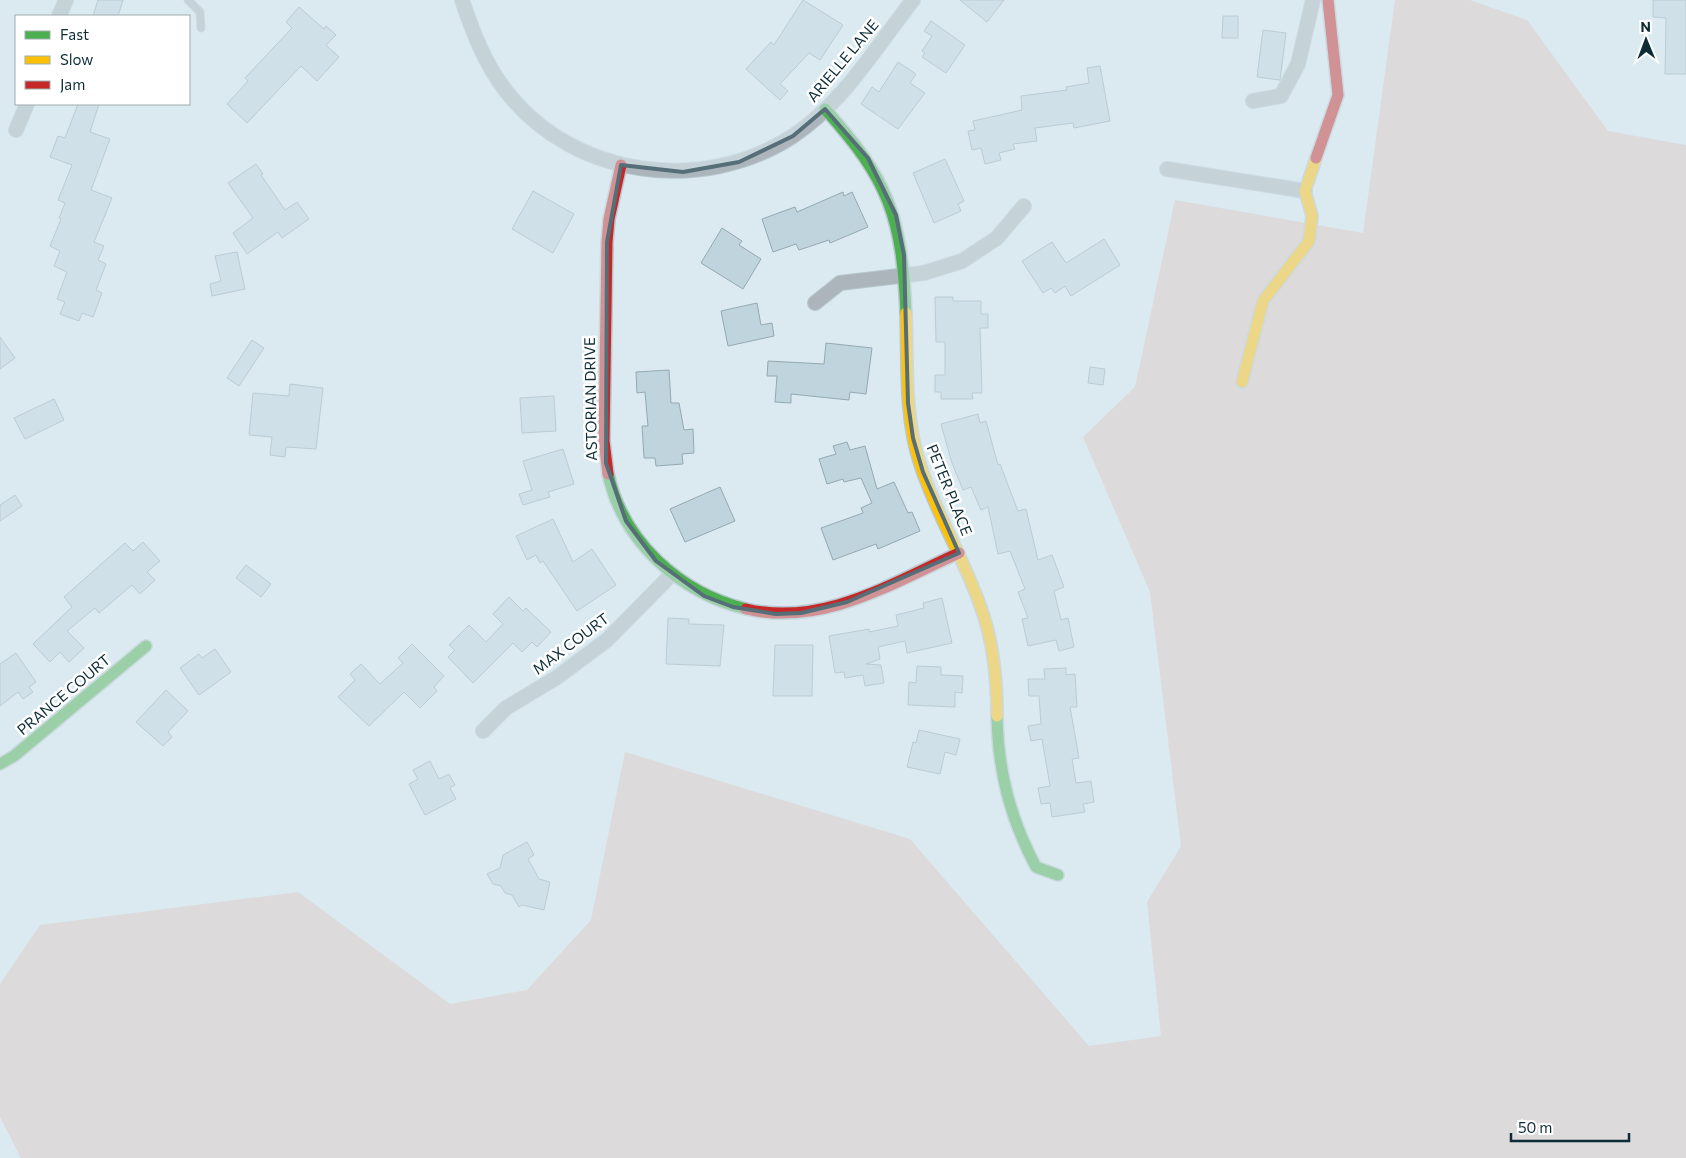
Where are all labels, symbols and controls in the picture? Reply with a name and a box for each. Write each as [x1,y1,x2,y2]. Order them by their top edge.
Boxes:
legend [15,15,190,105]
north arrow [1621,15,1671,65]
street label: ARIELLE LANE [803,16,882,105]
text: N [1640,18,1651,35]
text: Fast [60,25,89,43]
text: Slow [60,50,93,68]
text: Jam [60,75,85,93]
street label: ASTORIAN DRIVE [580,337,600,461]
street label: PETER PLACE [923,441,976,538]
street label: MAX COURT [529,609,612,678]
street label: PRANCE COURT [13,650,114,738]
scale bar [1511,1110,1628,1142]
text: 50 m [1518,1118,1552,1136]

